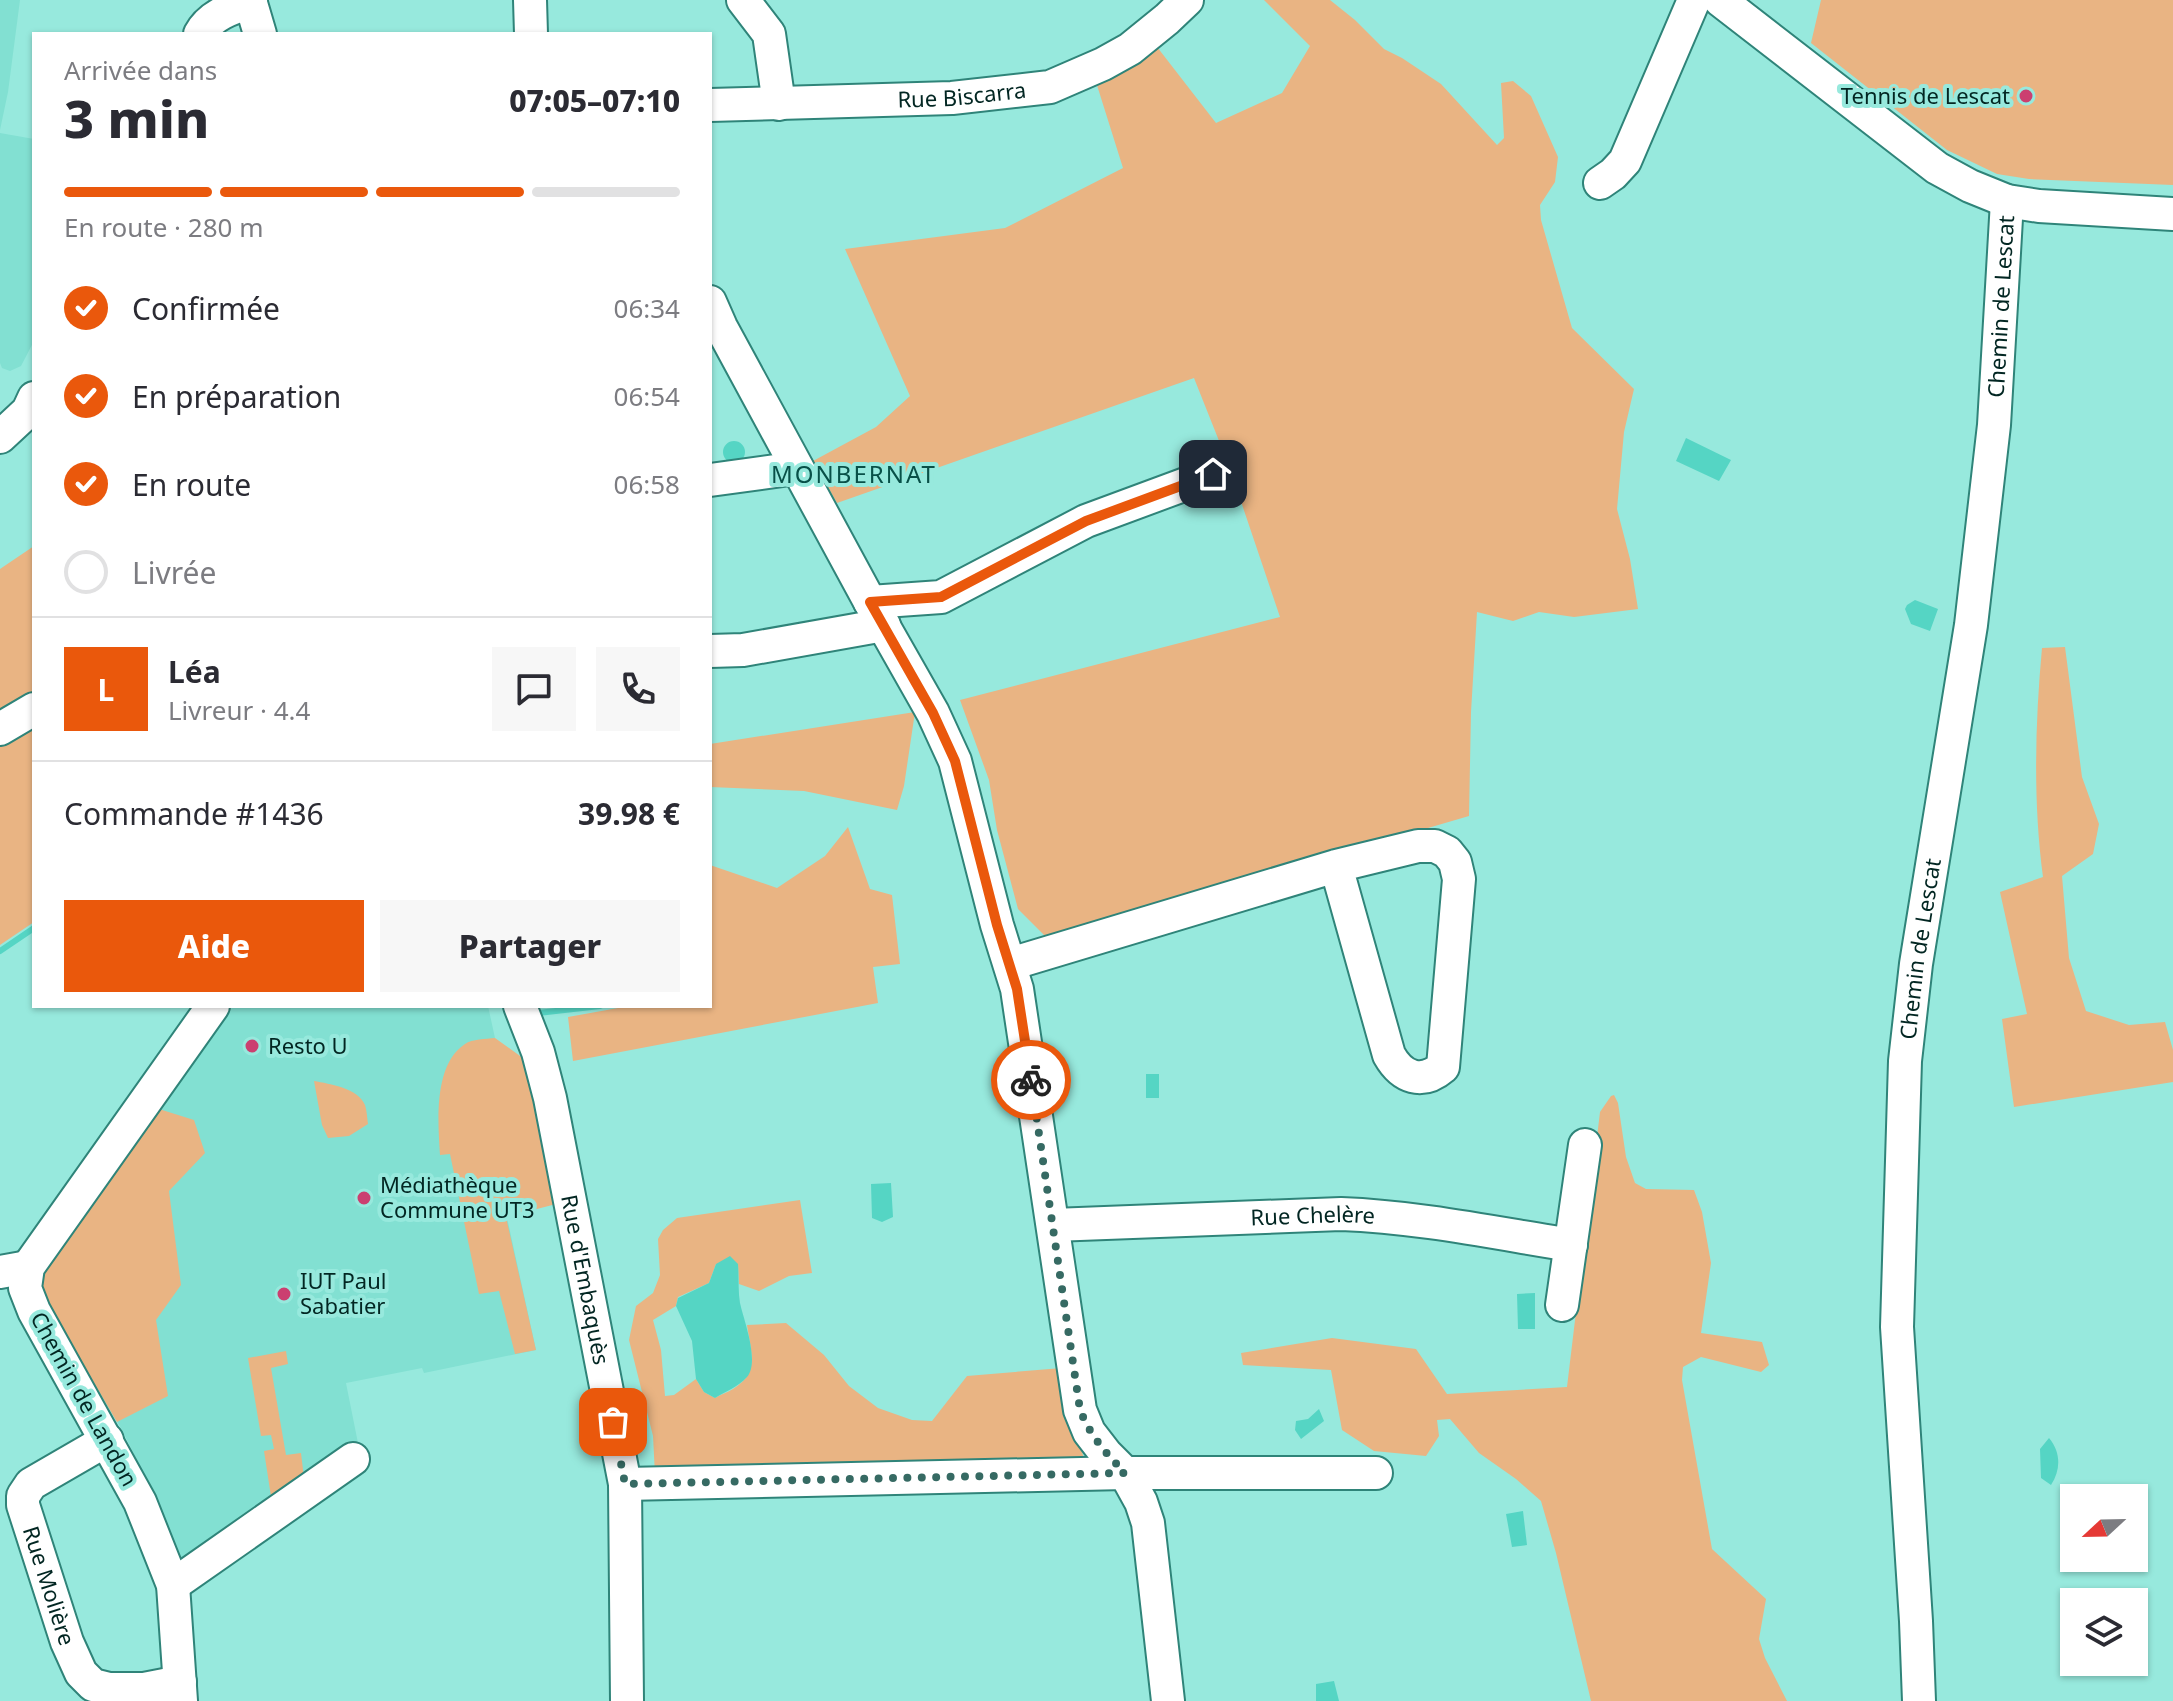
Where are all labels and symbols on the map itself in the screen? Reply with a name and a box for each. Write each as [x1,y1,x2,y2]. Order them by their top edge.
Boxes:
street label: Rue Biscarra [897,74,1027,114]
place label: Tennis de Lescat [1841,80,2010,110]
marker: Tennis de Lescat [2017,87,2035,105]
street label: Chemin de Lescat [1980,214,2020,398]
pin [1179,440,1247,508]
district label: MONBERNAT [771,457,937,490]
street label: Chemin de Lescat [1892,856,1947,1041]
place label: Resto U [268,1030,348,1060]
marker: Resto U [243,1037,261,1055]
courier [991,1040,1071,1120]
place label: Médiathèque Commune UT3 [380,1169,535,1224]
marker: Médiathèque Commune UT3 [355,1189,373,1207]
street label: Rue d'Embaquès [555,1192,617,1367]
street label: Rue Chelère [1250,1198,1376,1231]
place label: IUT Paul Sabatier [300,1265,386,1320]
marker: IUT Paul Sabatier [275,1285,293,1303]
street label: Chemin de Landon [24,1306,145,1491]
pin [579,1388,647,1456]
north arrow [2060,1484,2148,1572]
street label: Rue Molière [17,1522,83,1649]

